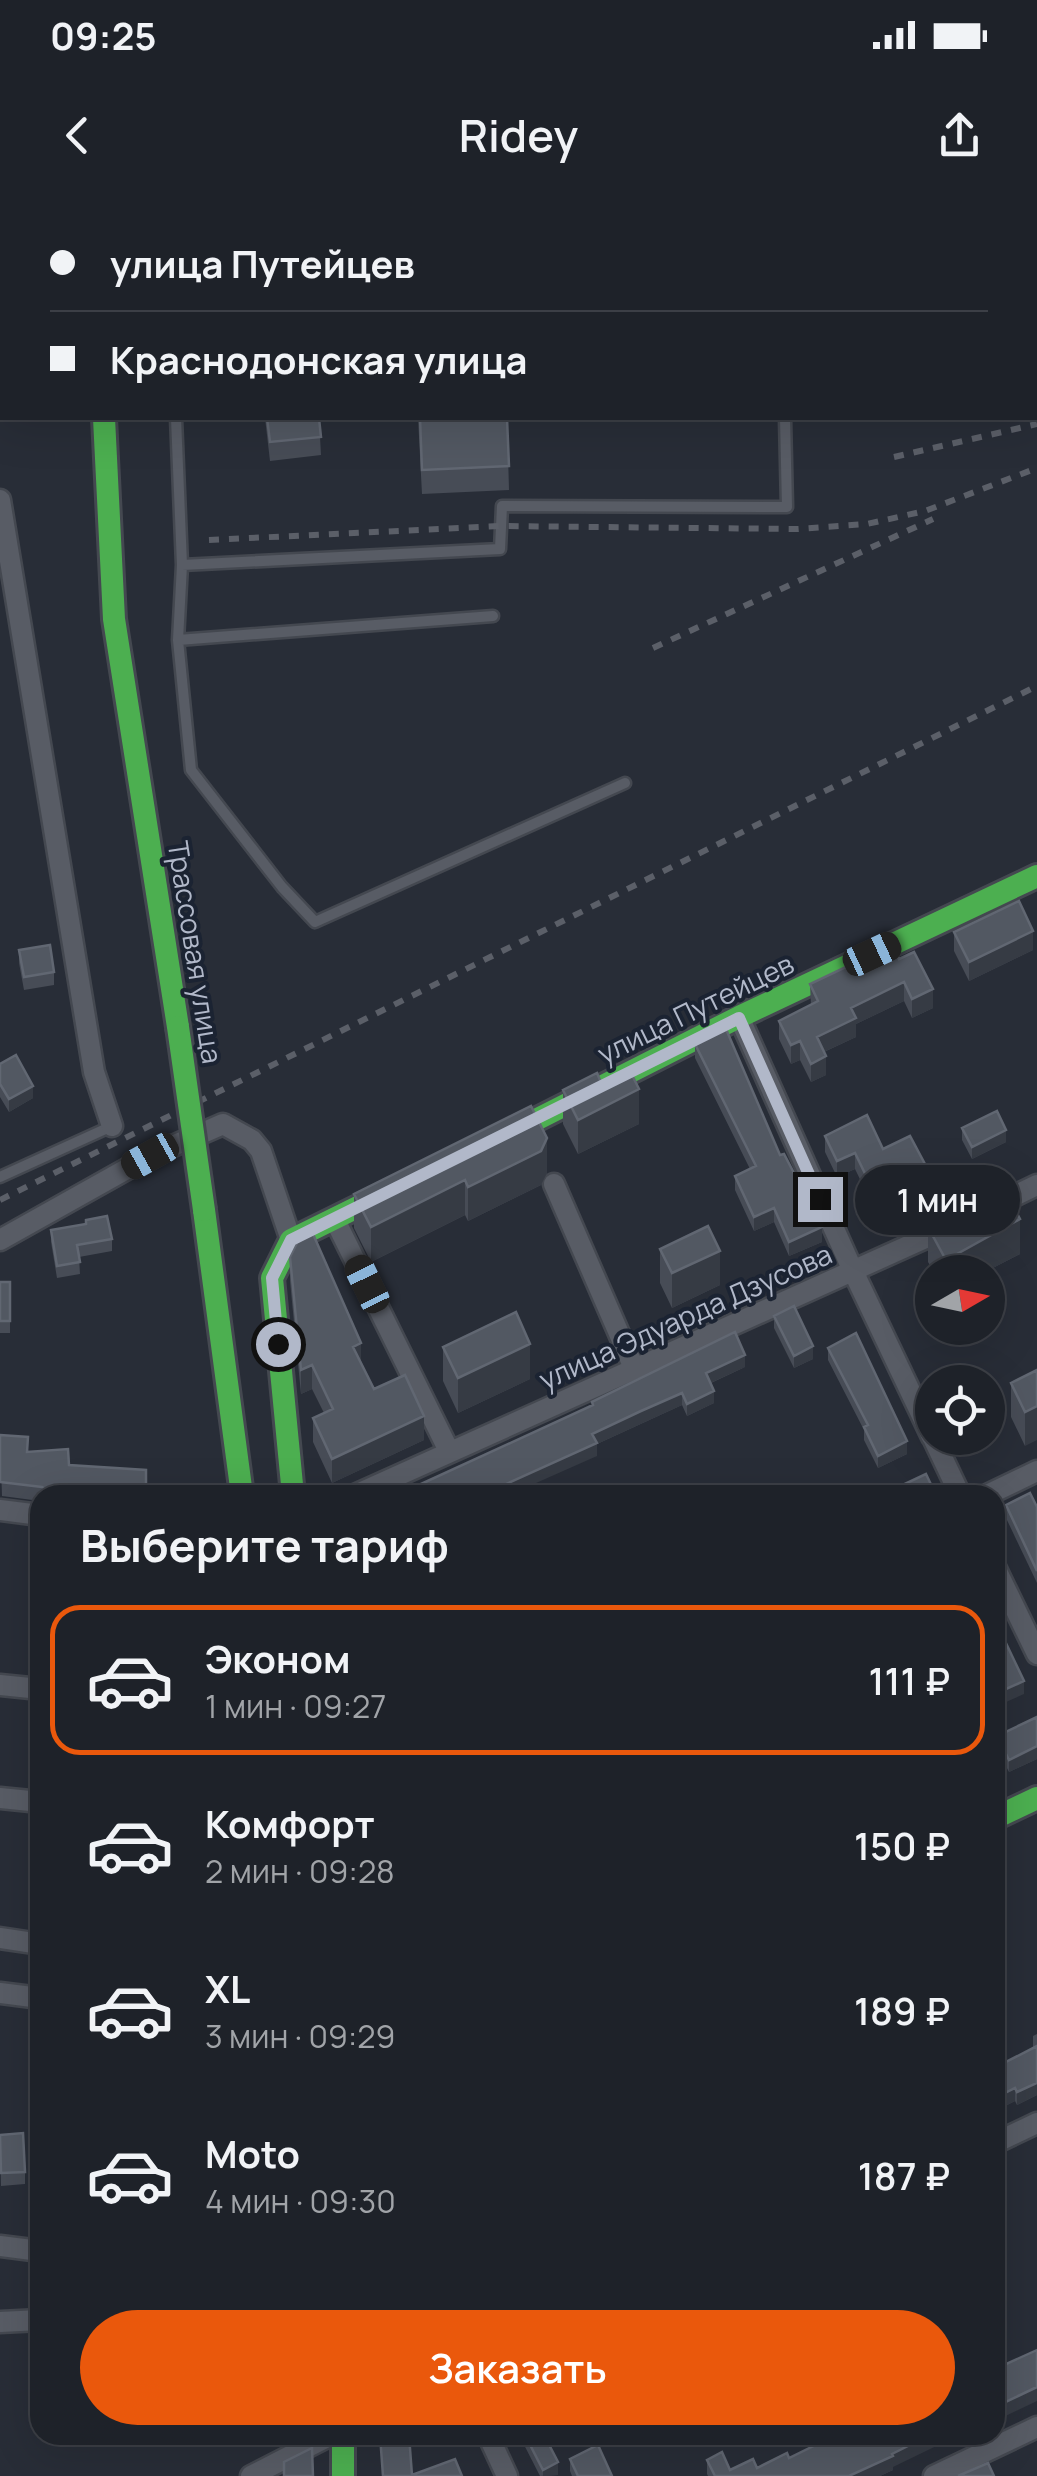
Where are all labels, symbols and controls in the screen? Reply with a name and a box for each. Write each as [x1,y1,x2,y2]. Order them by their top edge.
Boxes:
text: 09:25 [50,9,157,61]
text: Ridey [459,104,578,166]
icon: back [50,108,105,163]
icon: share [932,108,987,163]
text: улица Путейцев [110,237,415,289]
text: Краснодонская улица [110,333,527,385]
street label: Трассовая улица [160,838,232,1066]
car [838,928,906,980]
street label: улица Путейцев [591,944,799,1072]
car [116,1128,184,1184]
callout: 1 мин [855,1164,1020,1234]
route end [798,1177,843,1222]
text: 1 мин [897,1178,978,1222]
street label: улица Эдуарда Дзусова [533,1234,837,1398]
car [340,1250,394,1318]
north arrow [915,1255,1005,1345]
map controls [915,1255,1005,1455]
route start [256,1322,301,1367]
button: locate [915,1365,1005,1455]
text: Выберите тариф [80,1514,449,1576]
text: Эконом [205,1632,351,1684]
icon: car [85,1635,175,1725]
text: 111 ₽ [868,1654,950,1706]
text: 1 мин · 09:27 [205,1684,386,1728]
text: Комфорт [205,1797,375,1849]
icon: car [85,1800,175,1890]
text: 150 ₽ [854,1819,950,1871]
text: 2 мин · 09:28 [205,1849,395,1893]
text: XL [205,1962,250,2014]
icon: car [85,1965,175,2055]
text: 189 ₽ [854,1984,950,2036]
text: 3 мин · 09:29 [205,2014,395,2058]
text: Moto [205,2127,300,2179]
icon: car [85,2130,175,2220]
text: 187 ₽ [858,2149,950,2201]
text: 4 мин · 09:30 [205,2179,396,2223]
button: Заказать [80,2310,955,2425]

